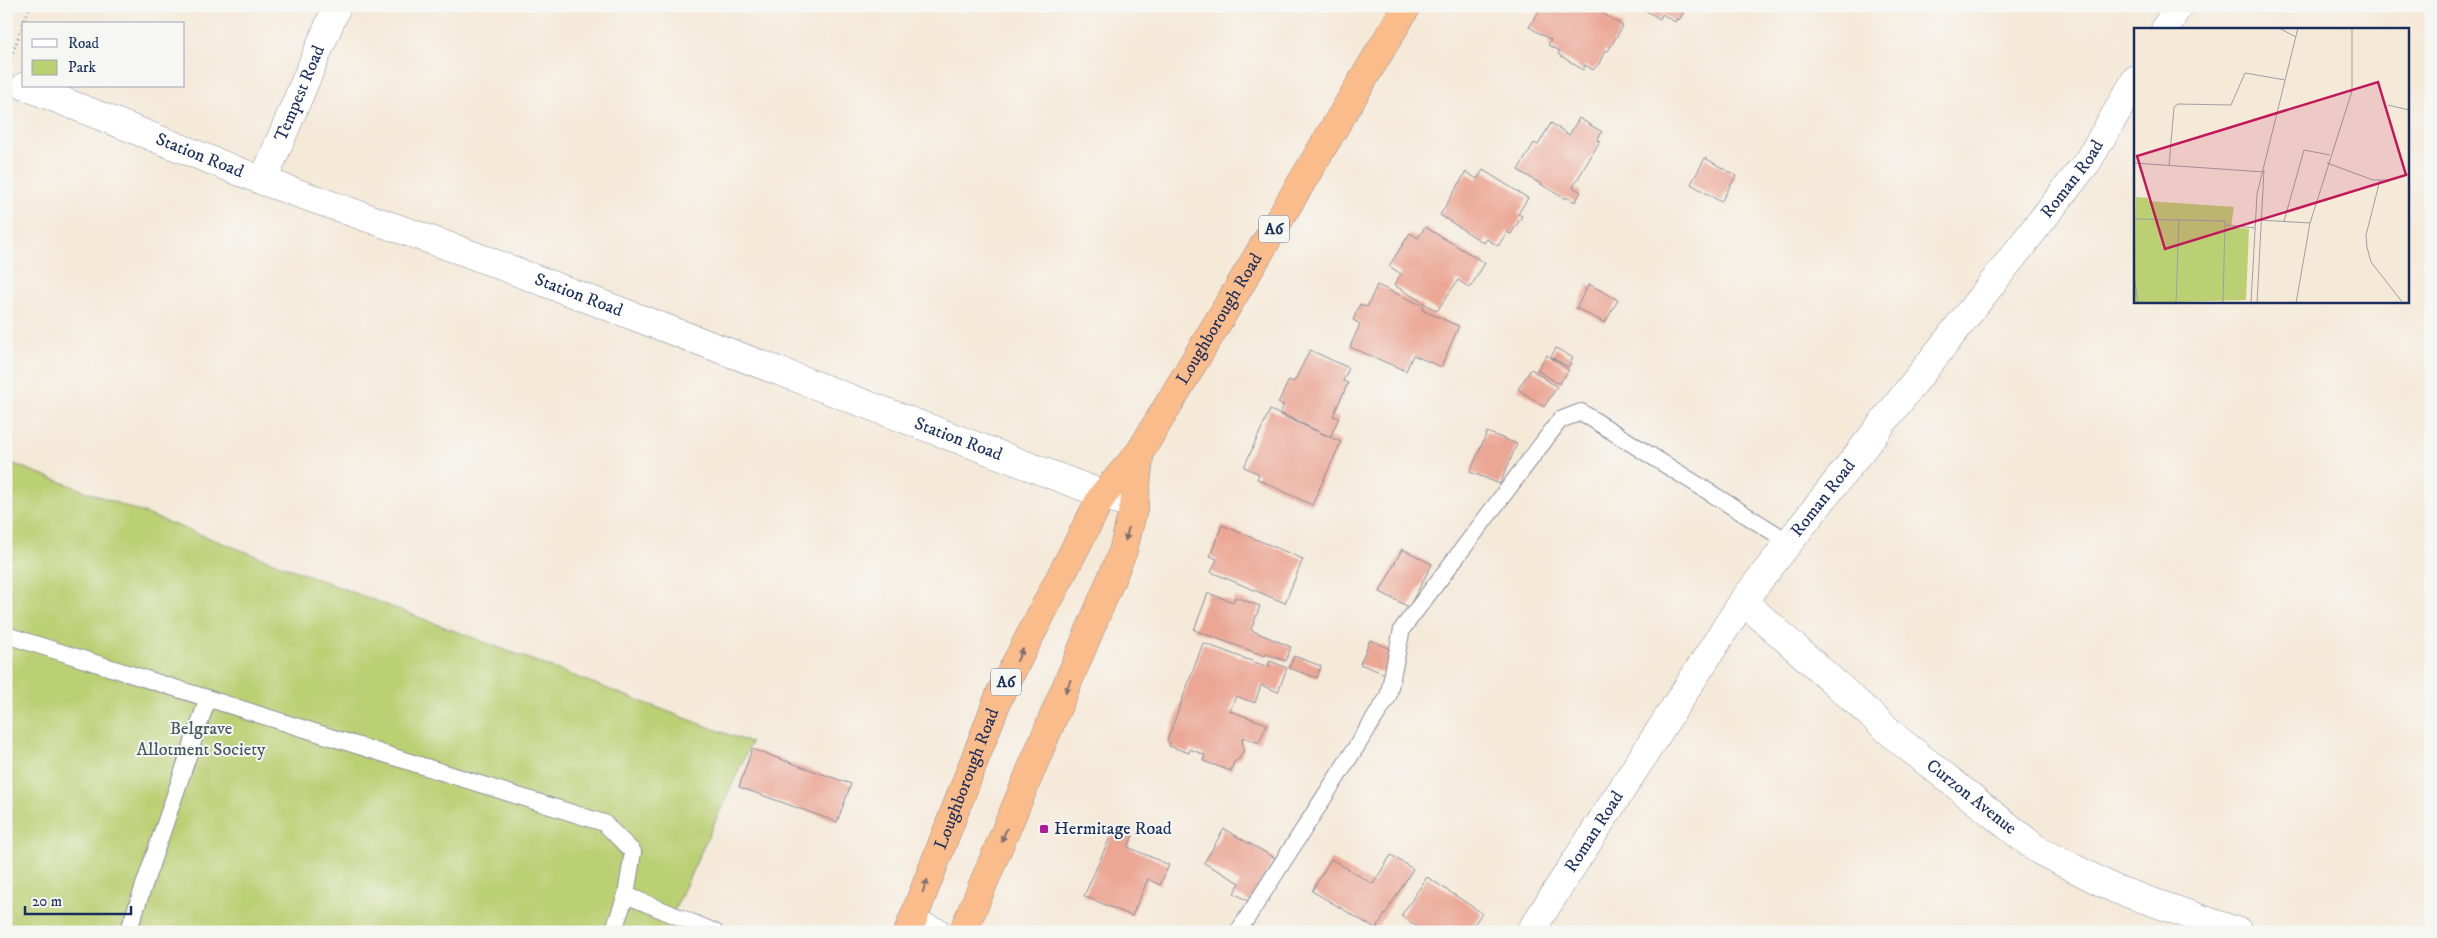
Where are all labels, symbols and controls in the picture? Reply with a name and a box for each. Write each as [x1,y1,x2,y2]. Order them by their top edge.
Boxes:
legend [22,22,185,88]
inset map [2134,28,2410,302]
text: Road [68,34,100,53]
street label: Tempest Road [270,42,330,145]
text: Park [68,58,97,77]
street label: Station Road [153,128,247,183]
street label: Roman Road [2036,136,2109,223]
road number: A6 [1259,215,1289,242]
street label: Loughborough Road [1172,249,1267,389]
street label: Station Road [531,269,626,322]
street label: Station Road [911,413,1005,466]
street label: Roman Road [1786,455,1861,542]
one-way arrow [1123,527,1131,542]
one-way arrow [1016,648,1024,662]
road number: A6 [991,669,1021,696]
one-way arrow [1063,679,1071,693]
street label: Loughborough Road [930,705,1004,853]
park label: Belgrave Allotment Society [137,718,266,761]
street label: Curzon Avenue [1922,755,2021,840]
street label: Roman Road [1560,787,1629,877]
place label: Hermitage Road [1054,818,1172,840]
marker: Hermitage Road [1038,823,1050,835]
one-way arrow [1000,828,1008,842]
one-way arrow [921,878,929,893]
scale bar [25,883,131,915]
text: 20 m [32,892,62,911]

